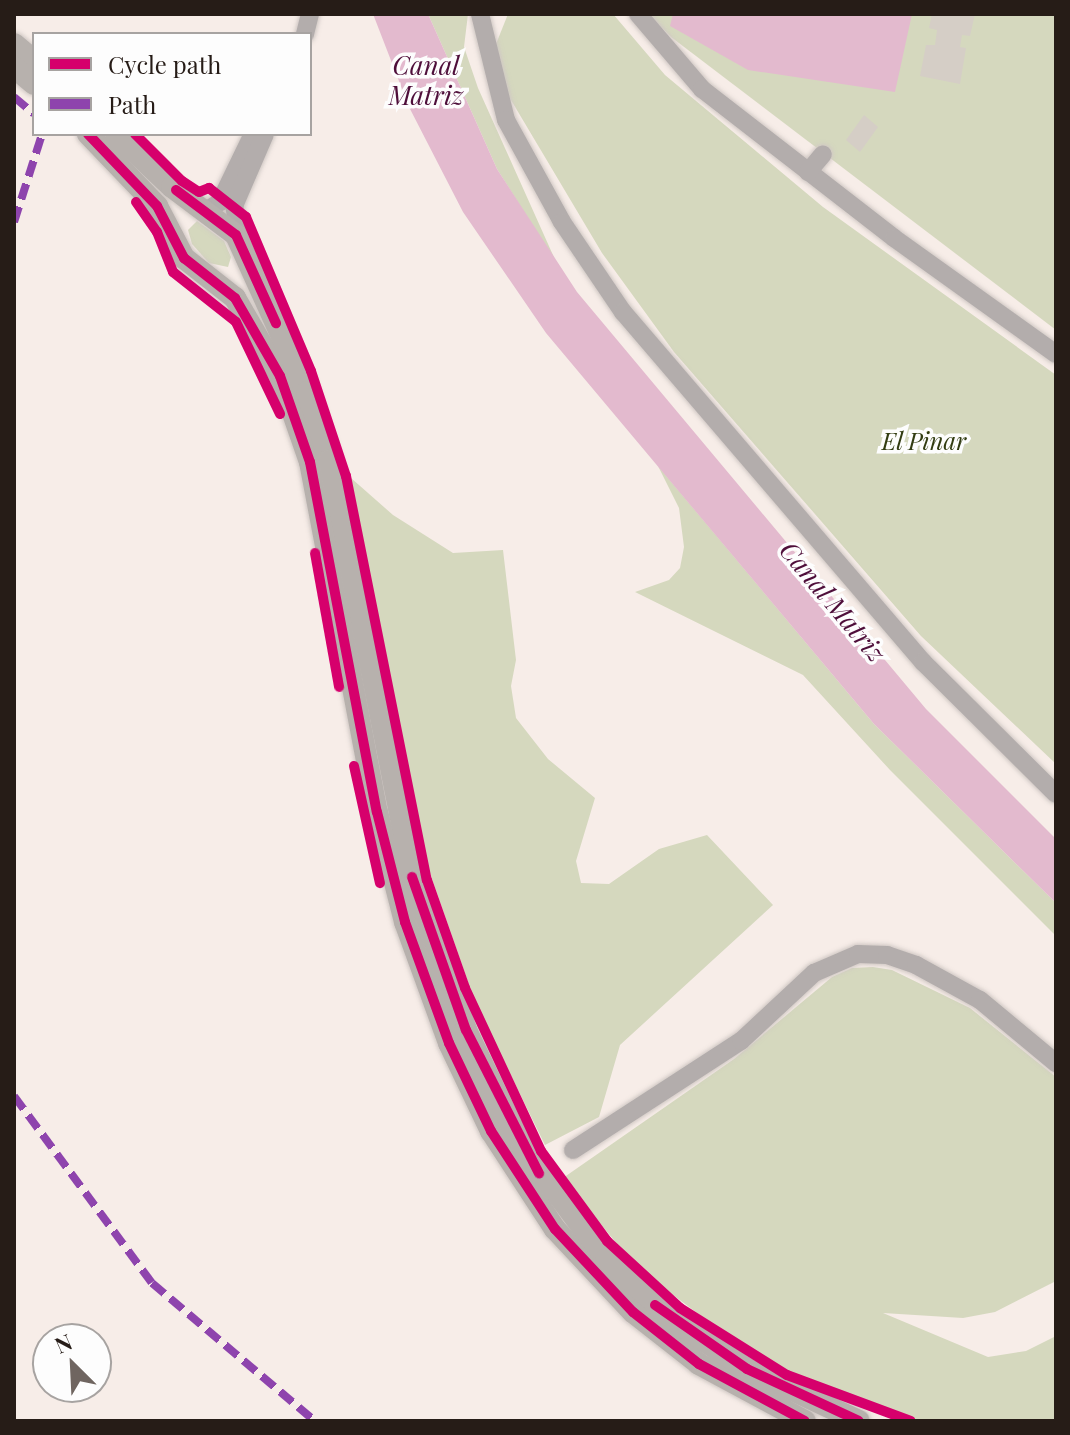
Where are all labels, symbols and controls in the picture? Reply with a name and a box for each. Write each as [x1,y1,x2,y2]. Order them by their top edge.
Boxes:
legend [32,32,312,136]
text: Cycle path [108,48,221,80]
water label: Canal Matriz [389,49,463,110]
text: Path [108,88,156,120]
park label: El Pinar [881,427,967,455]
water label: Canal Matriz [773,534,893,668]
north arrow [32,1323,112,1403]
text: N [50,1326,76,1360]

